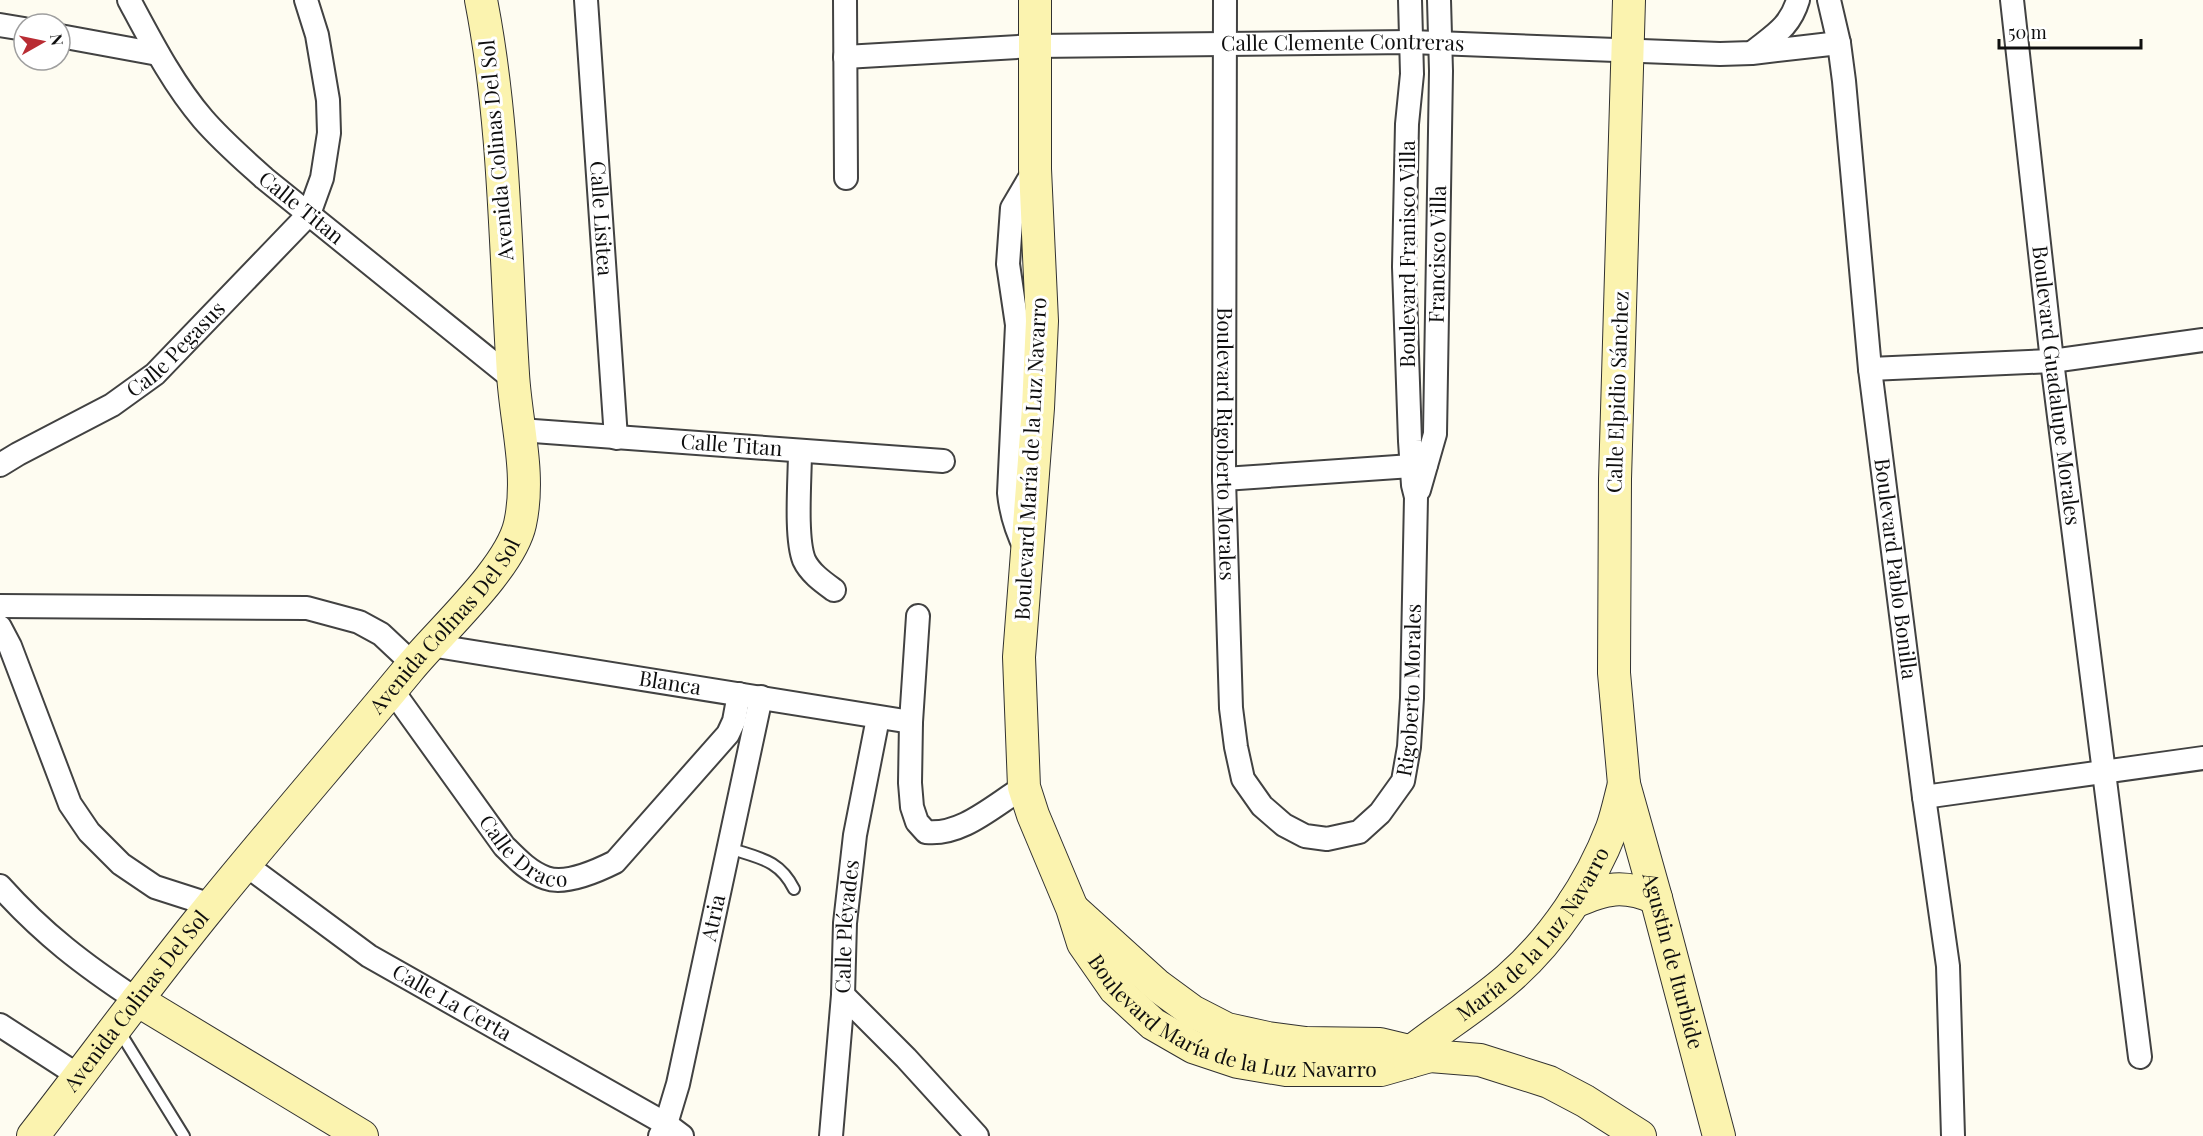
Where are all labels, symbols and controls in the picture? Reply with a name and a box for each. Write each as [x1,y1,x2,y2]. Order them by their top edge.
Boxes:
north arrow [12,12,72,72]
scale bar [1999,12,2142,50]
text: 50 m [2008,20,2047,44]
street label: Calle Clemente Contreras [1221,26,1465,56]
text: N [46,32,69,47]
street label: Avenida Colinas Del Sol [471,39,519,263]
street label: Boulevard Franisco Villa [1392,140,1420,368]
street label: Calle Lisitea [585,160,621,277]
street label: Calle Titan [254,164,351,250]
street label: Francisco Villa [1421,185,1451,323]
street label: Boulevard Guadalupe Morales [2027,244,2089,527]
street label: Calle Elpidio Sánchez [1598,290,1634,494]
street label: Calle Pegasus [120,294,230,402]
street label: Boulevard María de la Luz Navarro [1007,297,1051,621]
street label: Boulevard Rigoberto Morales [1212,307,1243,581]
street label: Calle Titan [680,426,784,461]
street label: Boulevard Pablo Bonilla [1869,456,1925,681]
street label: Avenida Colinas Del Sol [361,533,525,719]
street label: Rigoberto Morales [1388,603,1426,778]
street label: Blanca [637,663,704,700]
street label: Calle Draco [474,808,568,892]
street label: María de la Luz Navarro [1450,842,1614,1026]
street label: Calle Pléyades [827,858,864,994]
street label: Agustin de Iturbide [1637,868,1711,1052]
street label: Atria [693,891,730,944]
street label: Avenida Colinas Del Sol [56,904,214,1097]
street label: Boulevard María de la Luz Navarro [1083,948,1377,1082]
street label: Calle La Certa [388,956,518,1046]

